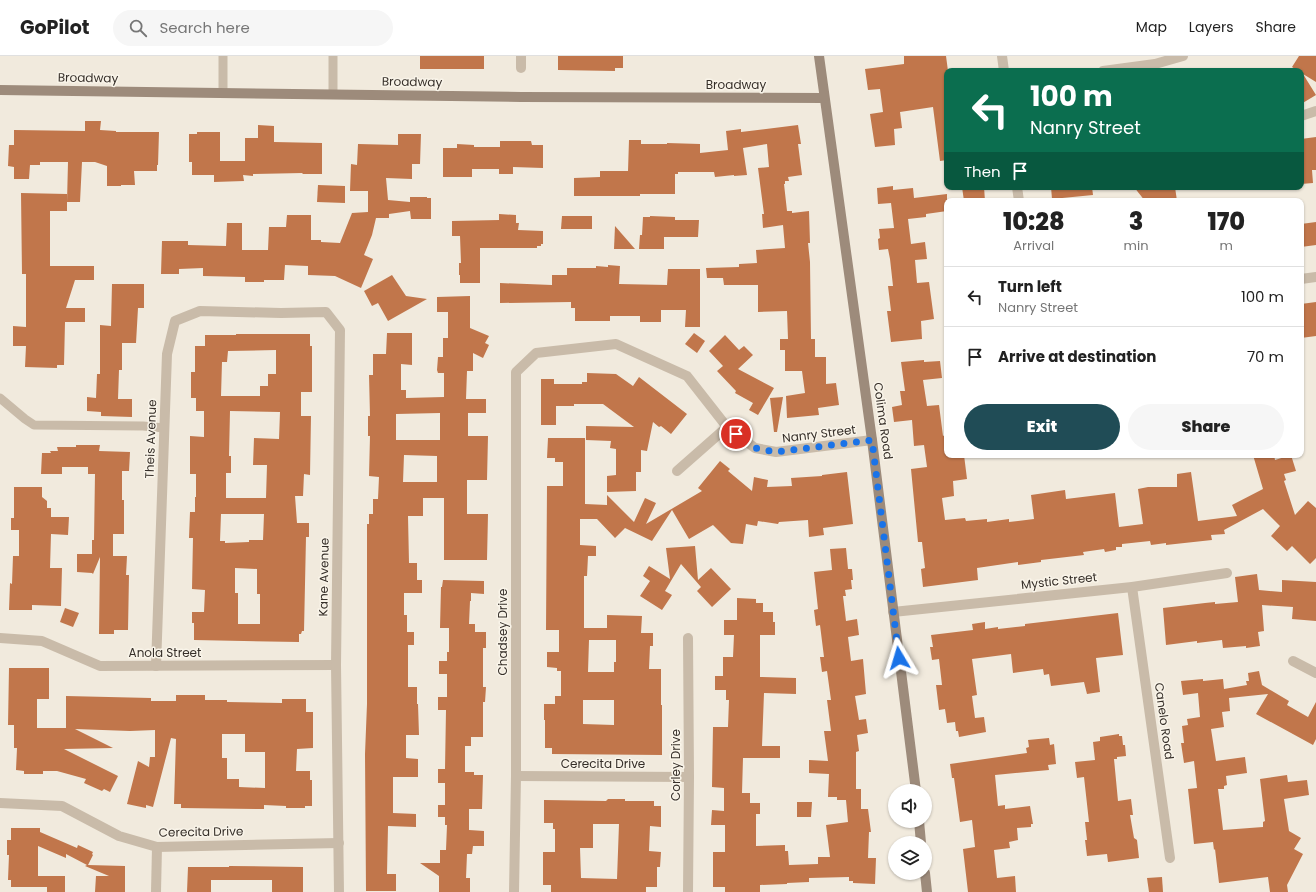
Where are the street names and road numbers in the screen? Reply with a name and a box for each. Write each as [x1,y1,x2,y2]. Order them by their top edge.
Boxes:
street label: Broadway [58,68,119,87]
street label: Broadway [382,72,443,91]
street label: Broadway [706,76,766,93]
street label: Colima Road [870,381,897,461]
street label: Theis Avenue [141,399,160,479]
street label: Nanry Street [781,421,857,446]
street label: Kane Avenue [314,538,333,616]
street label: Mystic Street [1020,568,1098,593]
street label: Chadsey Drive [494,589,511,675]
street label: Anola Street [129,644,201,661]
street label: Canelo Road [1151,681,1178,761]
street label: Corley Drive [667,729,684,801]
street label: Cerecita Drive [561,755,645,772]
street label: Cerecita Drive [159,822,243,841]

